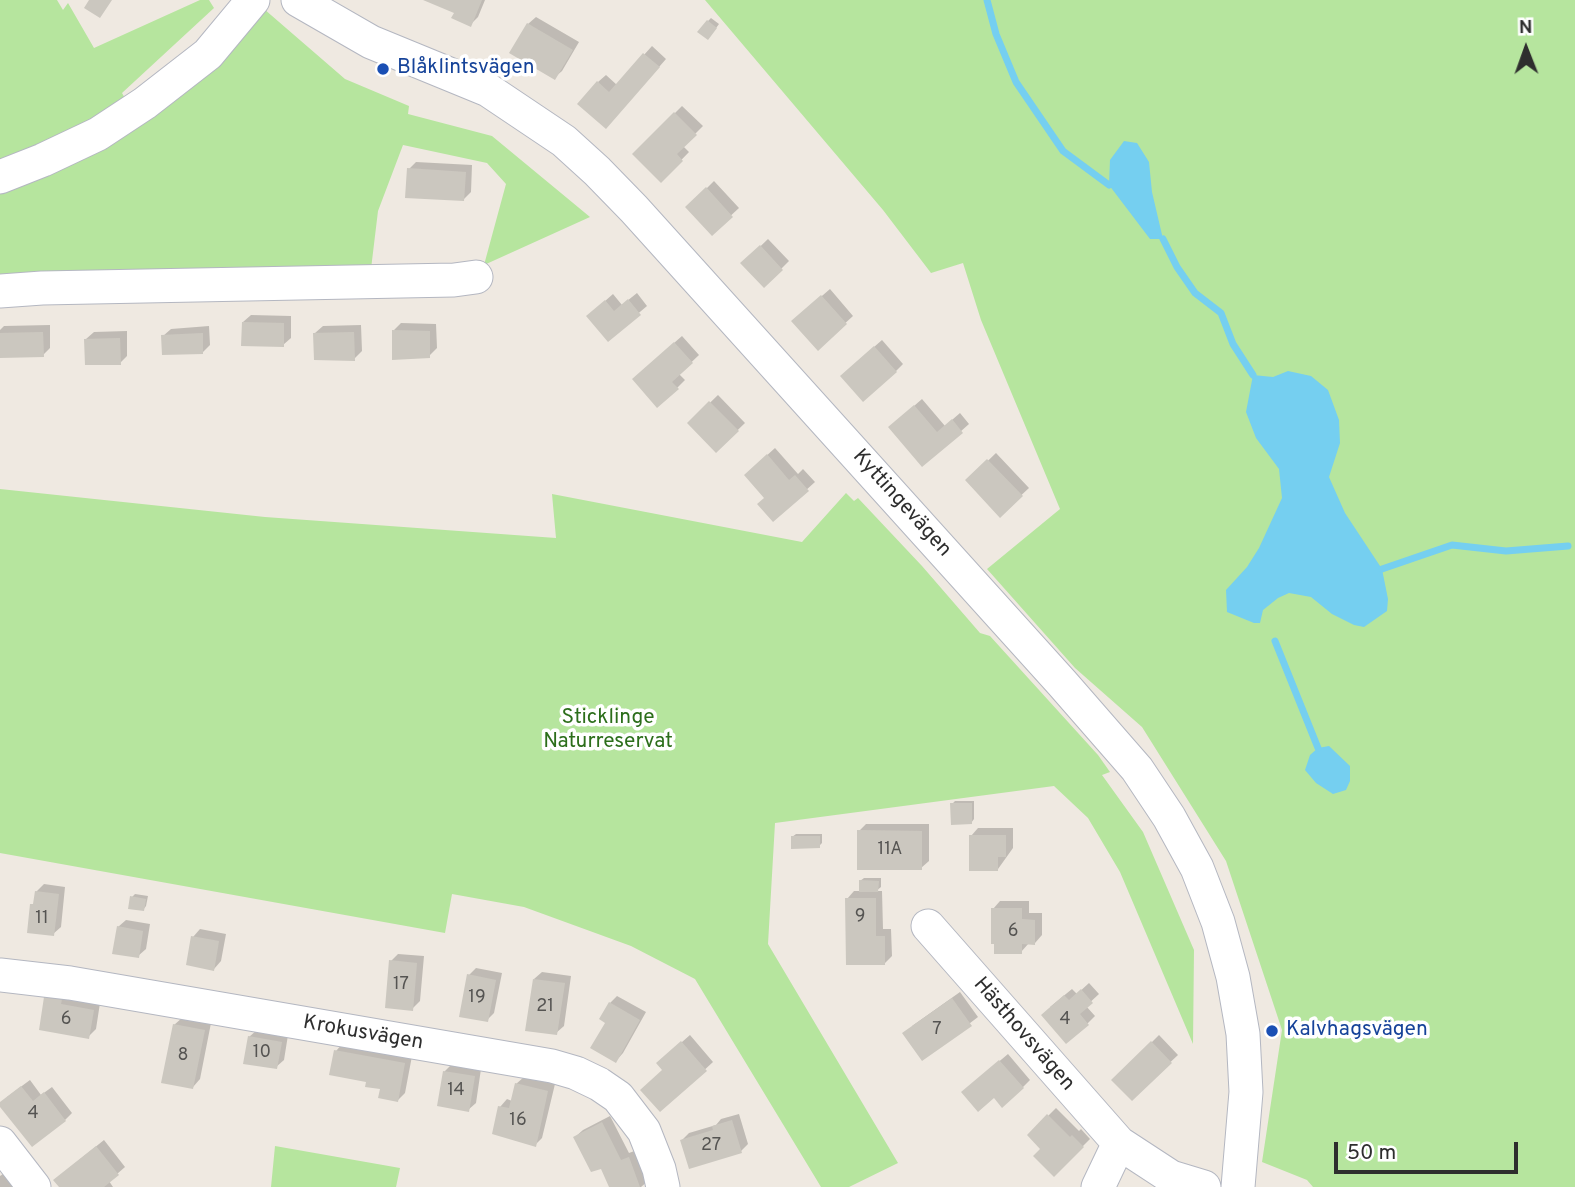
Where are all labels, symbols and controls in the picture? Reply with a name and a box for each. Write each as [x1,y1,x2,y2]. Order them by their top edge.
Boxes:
north arrow [1491,14,1561,84]
text: N [1519,16,1533,40]
place label: Blåklintsvägen [397,56,534,82]
marker: Blåklintsvägen [375,61,391,77]
street label: Kyttingevägen [846,445,956,563]
park label: Sticklinge Naturreservat [543,706,673,756]
house number: 11A [877,839,903,861]
house number: 9 [855,906,865,928]
house number: 11 [35,908,49,930]
house number: 6 [1008,921,1018,943]
street label: Hästhovsvägen [967,973,1079,1097]
house number: 17 [393,974,409,996]
house number: 19 [468,987,486,1009]
house number: 21 [536,996,554,1018]
house number: 6 [61,1009,71,1031]
house number: 4 [1059,1009,1071,1031]
street label: Krokusvägen [301,1011,425,1057]
place label: Kalvhagsvägen [1286,1018,1428,1044]
house number: 7 [932,1019,942,1041]
marker: Kalvhagsvägen [1264,1023,1280,1039]
house number: 10 [253,1042,271,1064]
house number: 8 [178,1045,188,1067]
house number: 14 [447,1080,465,1102]
house number: 4 [27,1103,39,1125]
house number: 16 [509,1110,527,1132]
scale bar [1337,1128,1521,1172]
house number: 27 [701,1135,721,1157]
text: 50 m [1347,1140,1396,1167]

